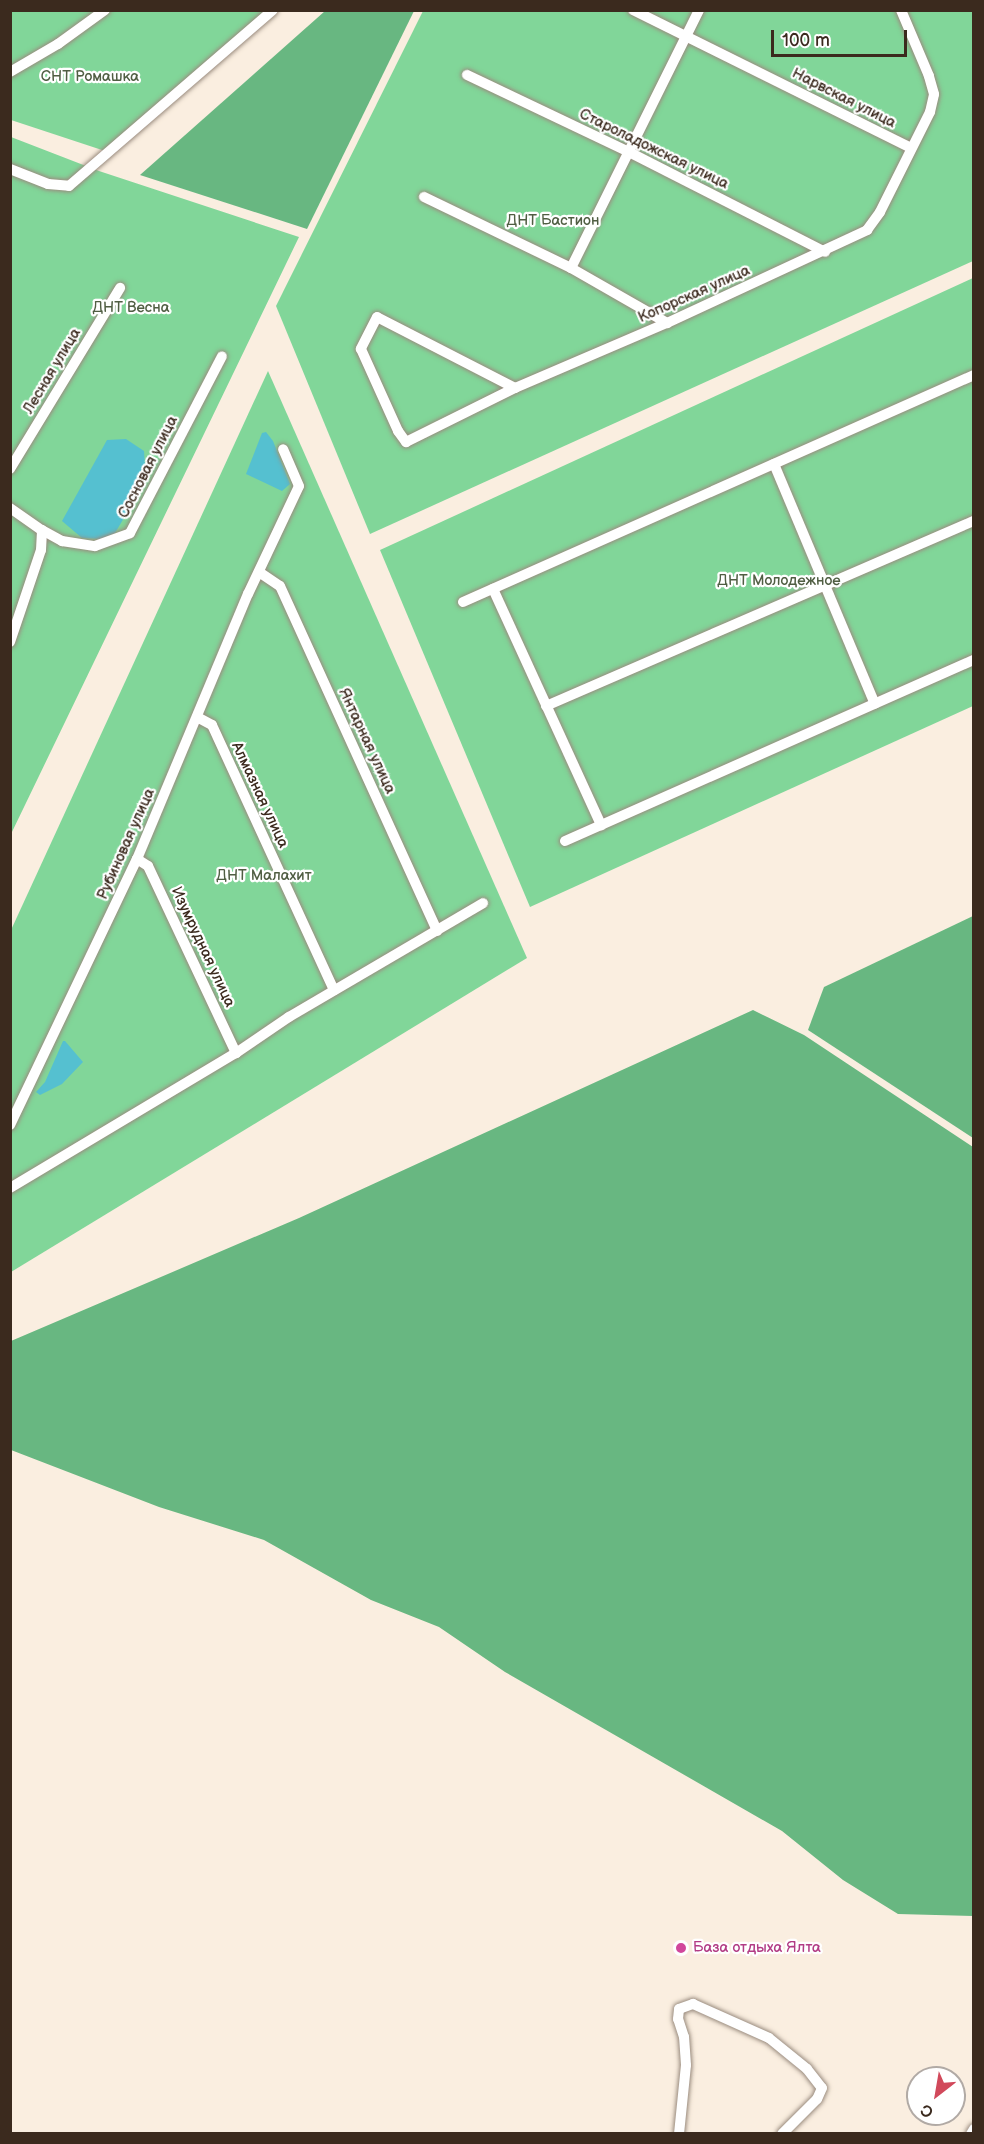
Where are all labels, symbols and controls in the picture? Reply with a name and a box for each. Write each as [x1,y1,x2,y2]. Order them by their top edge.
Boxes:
scale bar [774,18,910,56]
text: 100 m [782,30,830,51]
street label: Нарвская улица [789,64,899,132]
park label: СНТ Ромашка [41,68,139,86]
street label: Староладожская улица [576,105,732,193]
park label: ДНТ Бастион [507,212,599,230]
street label: Копорская улица [635,261,753,327]
park label: ДНТ Весна [92,299,170,317]
street label: Лесная улица [19,325,85,417]
street label: Сосновая улица [114,413,182,521]
park label: ДНТ Молодежное [717,572,841,590]
street label: Янтарная улица [335,685,399,797]
street label: Алмазная улица [228,739,292,851]
street label: Рубиновая улица [93,786,159,902]
park label: ДНТ Малахит [216,867,312,885]
street label: Изумрудная улица [167,884,239,1010]
place label: База отдыха Ялта [693,1939,821,1957]
marker: База отдыха Ялта [674,1941,688,1955]
north arrow [906,2066,966,2126]
text: С [918,2099,937,2121]

